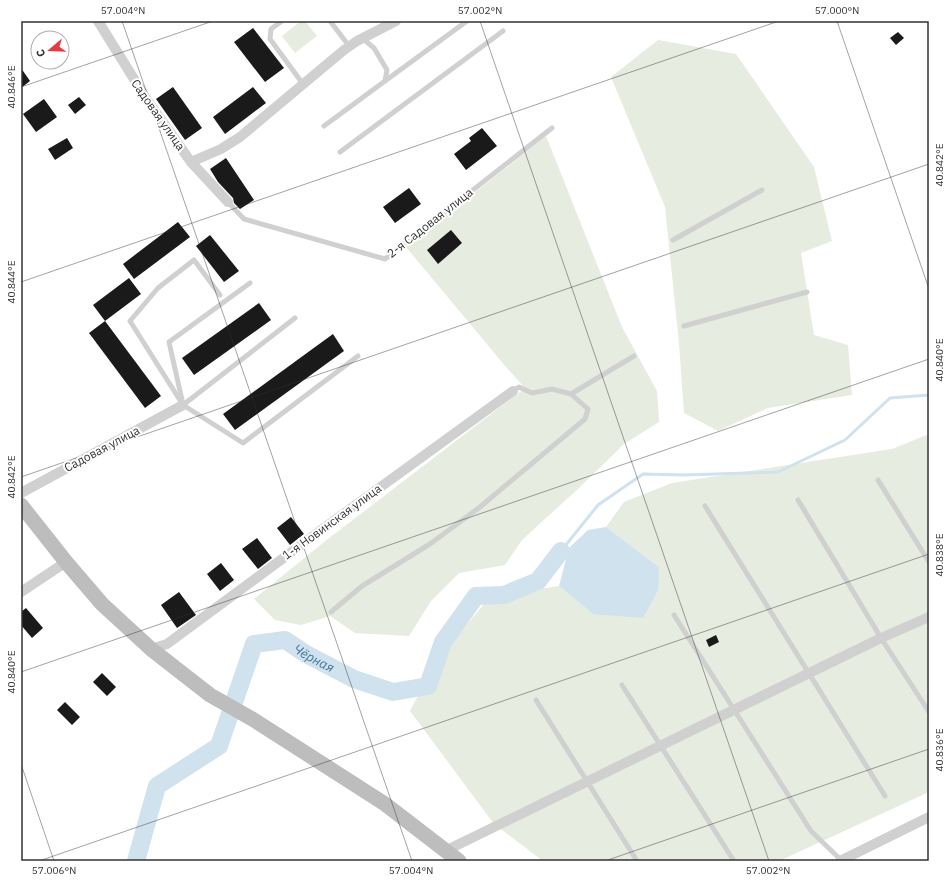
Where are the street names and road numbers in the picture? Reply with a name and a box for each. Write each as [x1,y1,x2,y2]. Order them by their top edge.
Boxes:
street label: Садовая улица [128,76,189,154]
street label: 2-я Садовая улица [384,184,476,261]
street label: Садовая улица [61,422,143,475]
street label: 1-я Новинская улица [279,480,385,563]

